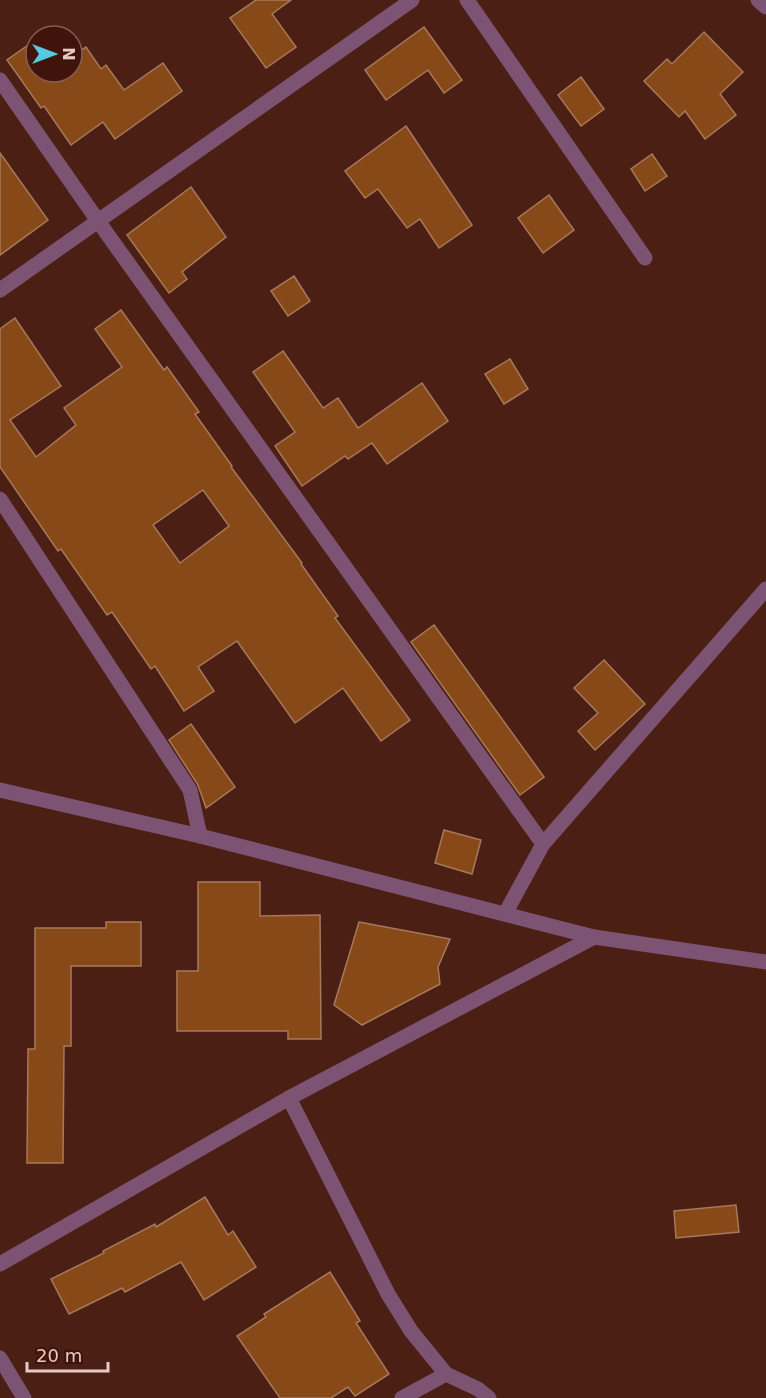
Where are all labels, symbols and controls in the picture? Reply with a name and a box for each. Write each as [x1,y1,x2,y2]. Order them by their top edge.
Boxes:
north arrow [24,24,84,84]
text: N [59,47,78,61]
scale bar [27,1335,108,1373]
text: 20 m [36,1345,82,1366]

